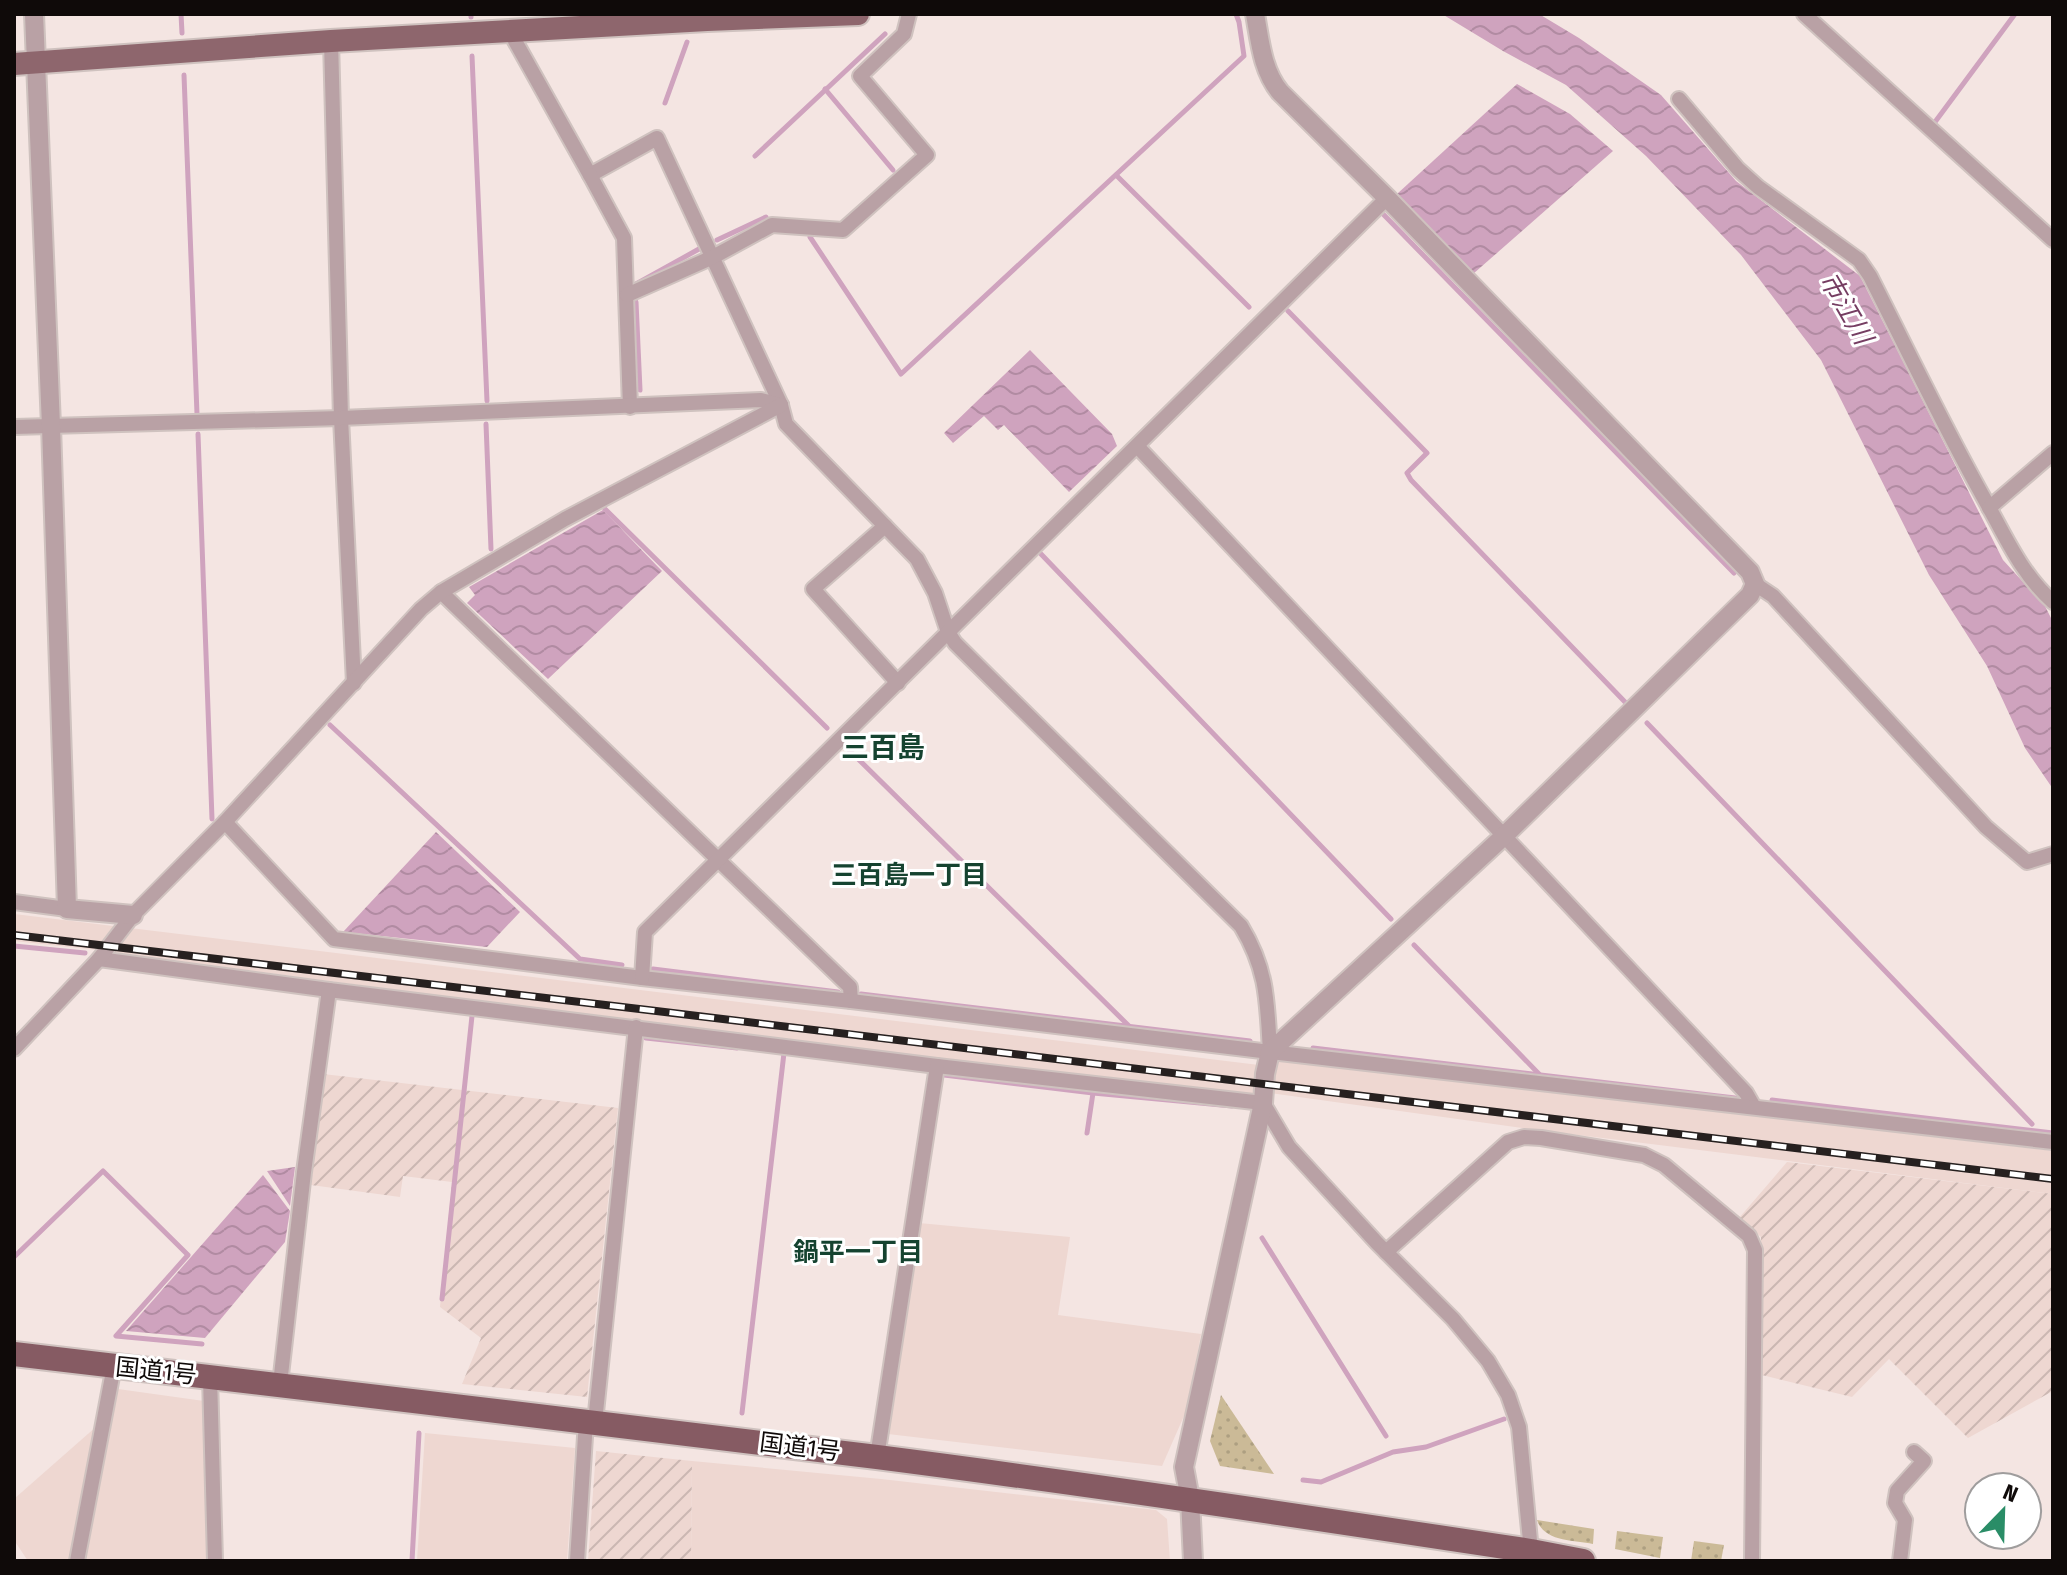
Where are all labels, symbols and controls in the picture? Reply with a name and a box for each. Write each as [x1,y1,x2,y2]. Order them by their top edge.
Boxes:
water label: 市江川 [1813,267,1880,352]
district label: 三百島 [841,731,925,764]
district label: 三百島一丁目 [831,860,987,891]
district label: 鍋平一丁目 [793,1237,923,1268]
street label: 国道1号 [114,1353,198,1389]
street label: 国道1号 [758,1428,842,1466]
north arrow [1963,1471,2043,1551]
text: N [1999,1478,2022,1508]

